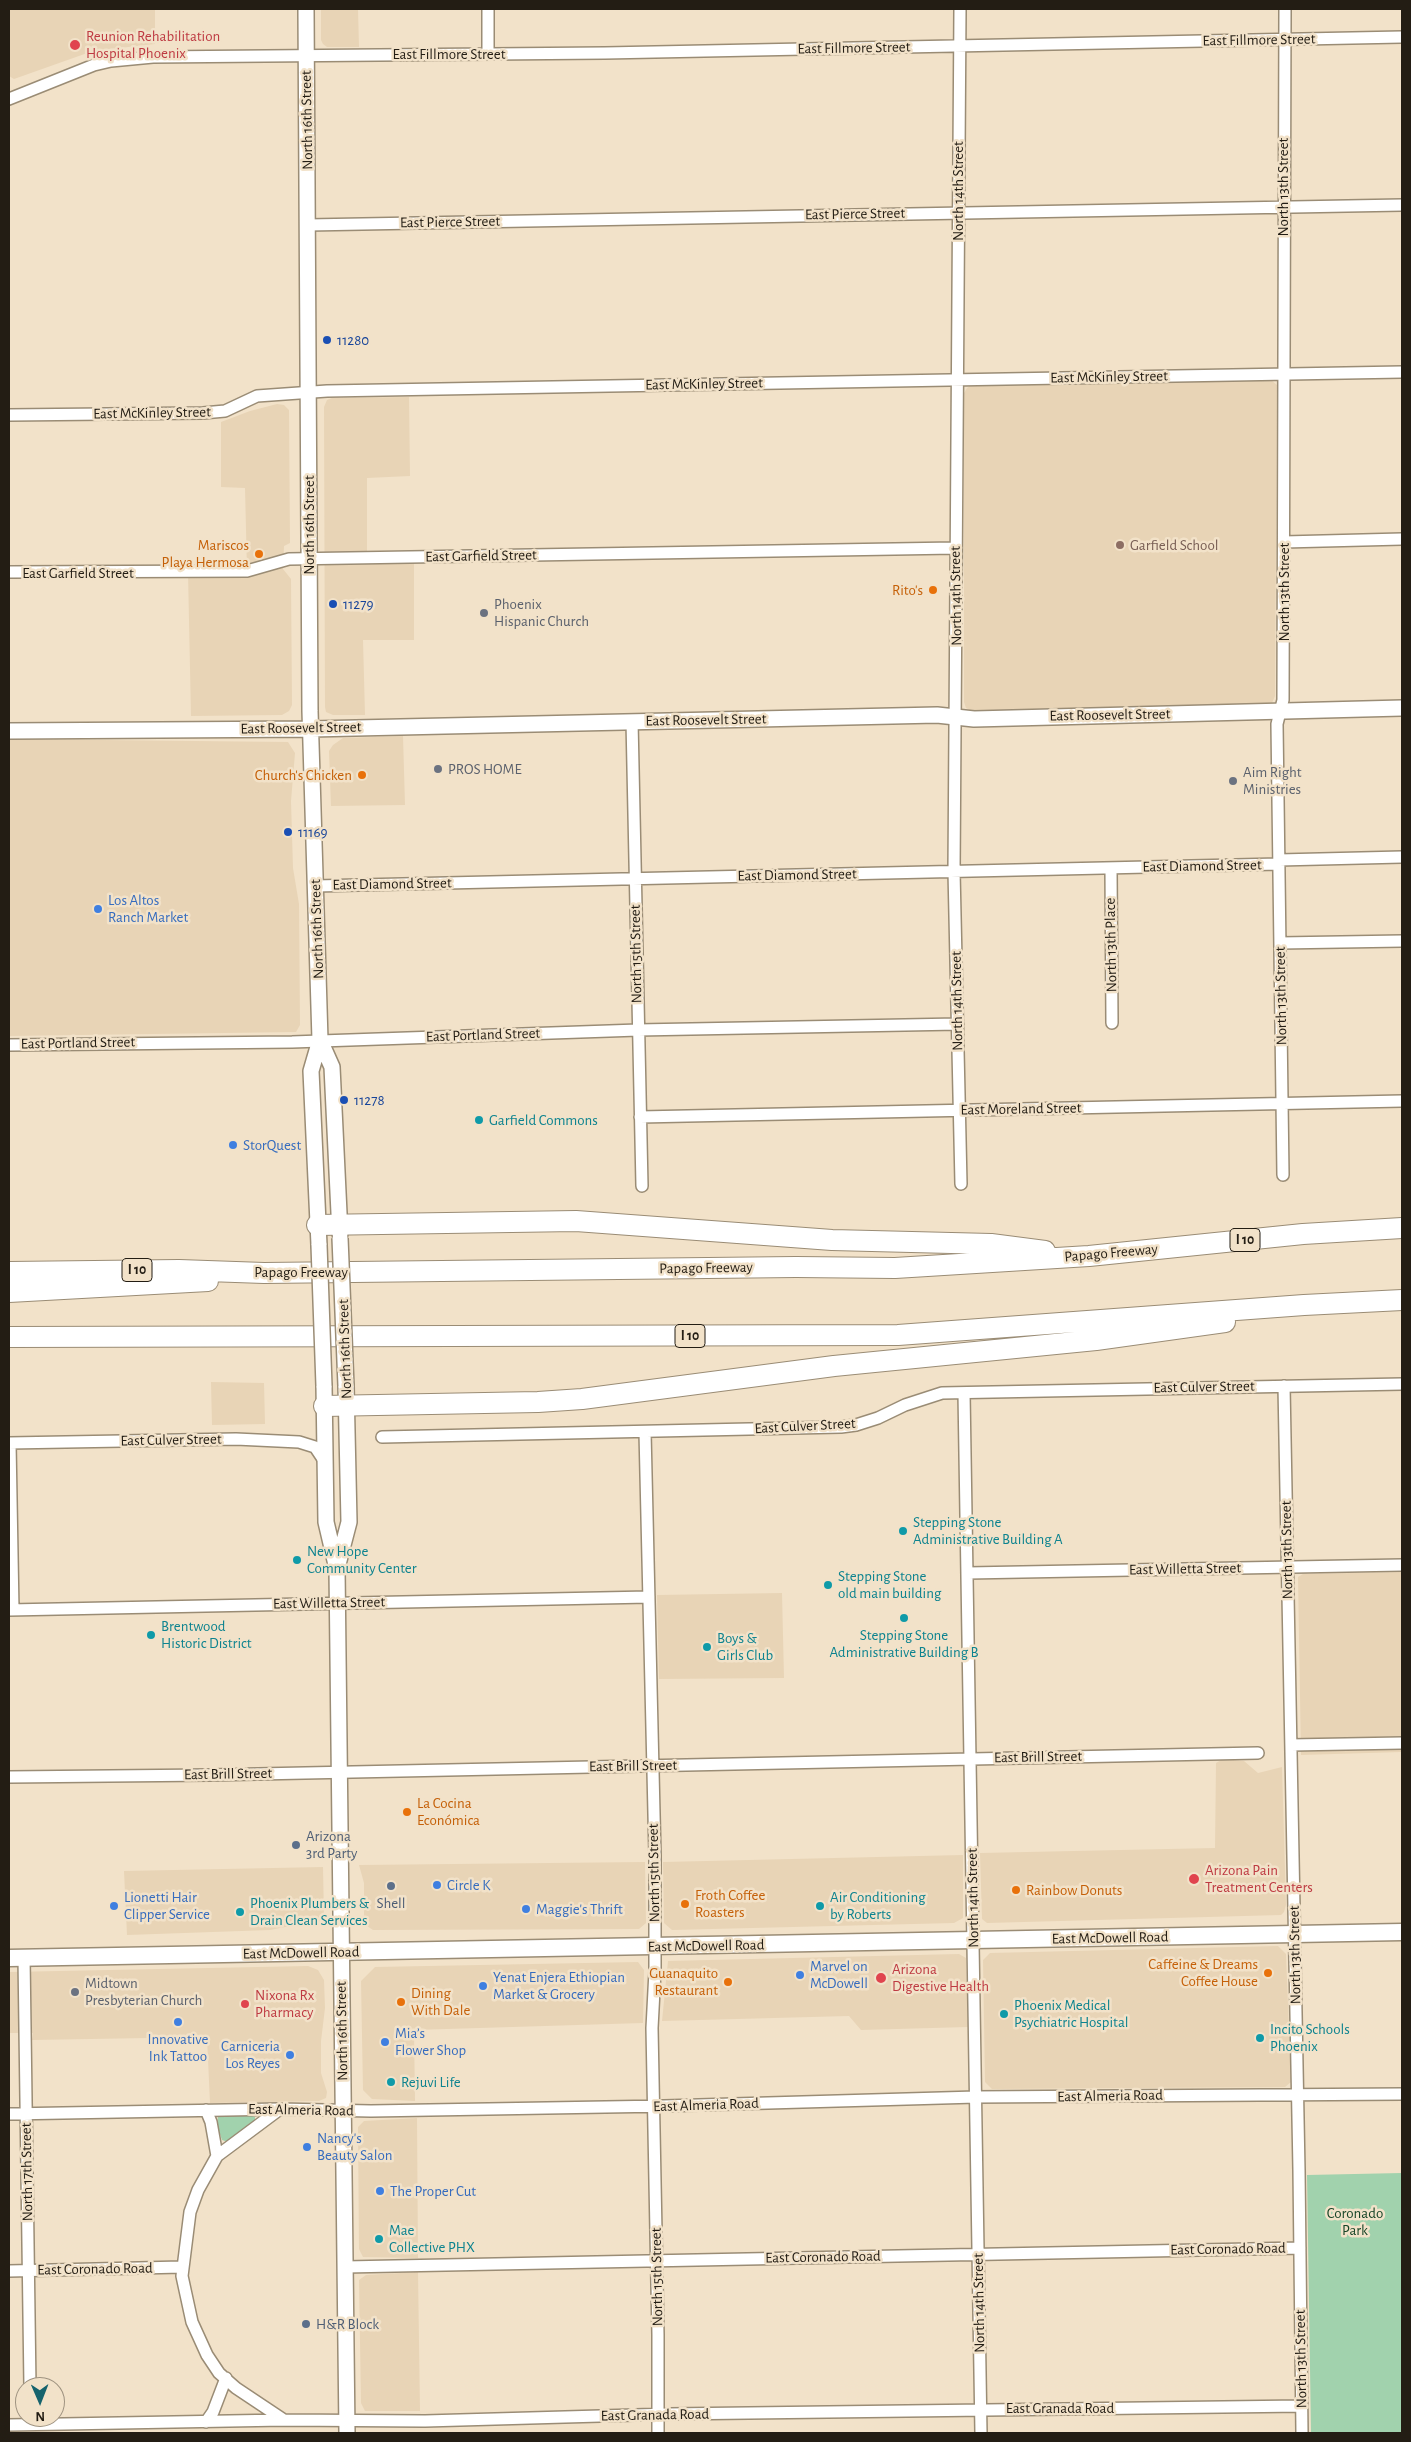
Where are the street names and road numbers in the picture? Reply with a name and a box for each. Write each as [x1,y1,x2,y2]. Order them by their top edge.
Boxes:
street label: East Fillmore Street [1202,30,1316,50]
street label: East Fillmore Street [797,38,911,58]
street label: East Fillmore Street [393,45,505,63]
street label: North 16th Street [297,70,317,170]
street label: North 13th Street [1274,138,1292,236]
street label: North 14th Street [949,141,967,241]
street label: East Pierce Street [805,204,905,224]
street label: East Pierce Street [400,212,500,232]
street label: East McKinley Street [1050,367,1168,387]
street label: East McKinley Street [645,374,763,394]
street label: East McKinley Street [93,403,211,423]
street label: North 16th Street [300,475,318,575]
street label: North 13th Street [1275,543,1293,641]
street label: East Garfield Street [425,546,537,566]
street label: North 14th Street [946,546,966,646]
street label: East Garfield Street [22,564,134,582]
street label: East Roosevelt Street [1049,705,1171,725]
street label: East Roosevelt Street [645,710,767,730]
street label: East Roosevelt Street [240,718,362,738]
street label: East Diamond Street [1142,856,1262,876]
street label: East Diamond Street [737,865,857,885]
street label: East Diamond Street [332,874,452,894]
street label: North 16th Street [306,879,328,979]
street label: North 13th Place [1101,898,1121,992]
street label: North 15th Street [626,904,646,1004]
street label: North 13th Street [1271,946,1291,1046]
street label: North 14th Street [947,951,967,1051]
street label: East Portland Street [425,1024,541,1046]
street label: East Portland Street [21,1033,135,1053]
street label: East Moreland Street [960,1099,1082,1119]
road number: I 10 [1230,1228,1260,1252]
street label: Papago Freeway [1064,1240,1158,1266]
road number: I 10 [122,1258,152,1282]
street label: Papago Freeway [659,1258,753,1278]
street label: Papago Freeway [254,1263,348,1281]
street label: North 16th Street [334,1299,356,1399]
road number: I 10 [675,1324,705,1348]
street label: East Culver Street [1153,1377,1255,1397]
street label: East Culver Street [754,1414,856,1438]
street label: East Culver Street [120,1430,222,1450]
street label: North 13th Street [1277,1500,1297,1600]
street label: East Willetta Street [1129,1559,1241,1579]
street label: East Willetta Street [273,1593,385,1613]
street label: East Brill Street [994,1747,1082,1767]
street label: East Brill Street [589,1756,677,1776]
street label: East Brill Street [184,1764,272,1784]
street label: North 15th Street [644,1823,664,1923]
street label: North 14th Street [963,1848,983,1948]
street label: North 13th Street [1285,1905,1305,2005]
street label: East McDowell Road [1051,1928,1169,1948]
street label: East McDowell Road [647,1936,765,1956]
street label: East McDowell Road [242,1943,360,1963]
street label: North 16th Street [332,1981,352,2081]
street label: East Almeria Road [1057,2086,1163,2106]
street label: East Almeria Road [653,2094,759,2116]
street label: East Almeria Road [248,2100,354,2120]
street label: North 17th Street [17,2122,37,2222]
street label: North 15th Street [647,2227,667,2327]
street label: East Coronado Road [1170,2239,1286,2259]
street label: East Coronado Road [765,2247,881,2267]
street label: North 14th Street [969,2253,989,2353]
street label: East Coronado Road [37,2259,153,2279]
street label: North 13th Street [1291,2309,1311,2409]
street label: East Granada Road [1006,2399,1114,2417]
street label: East Granada Road [601,2405,709,2425]

